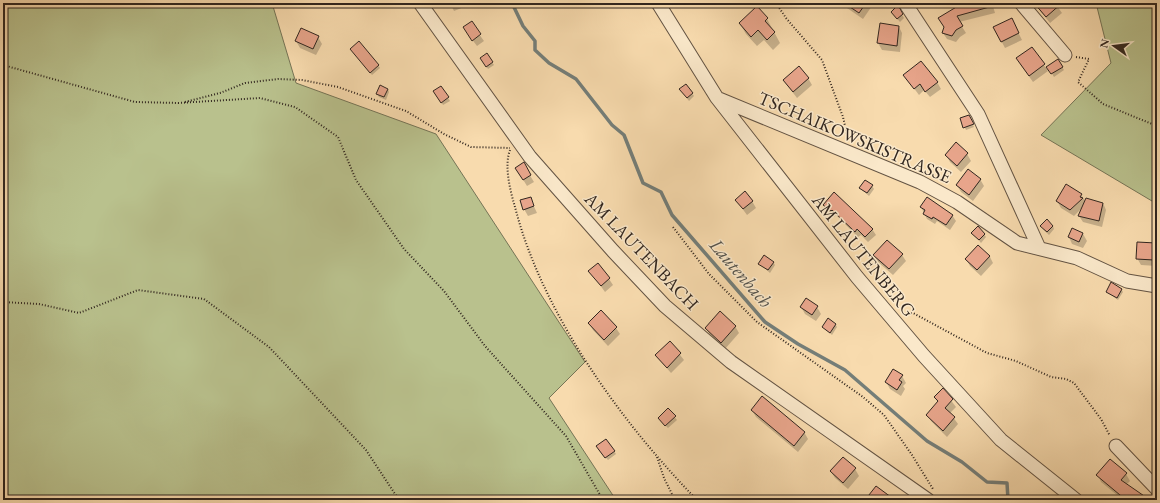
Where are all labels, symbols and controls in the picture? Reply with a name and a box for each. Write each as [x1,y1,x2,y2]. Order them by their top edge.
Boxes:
north arrow [1094,26,1134,66]
text: N [1096,37,1112,50]
street label: TSCHAIKOWSKISTRASSE [755,86,955,188]
street label: AM LAUTENBACH [579,187,704,315]
street label: AM LAUTENBERG [807,188,921,321]
water label: Lautenbach [703,232,778,313]

